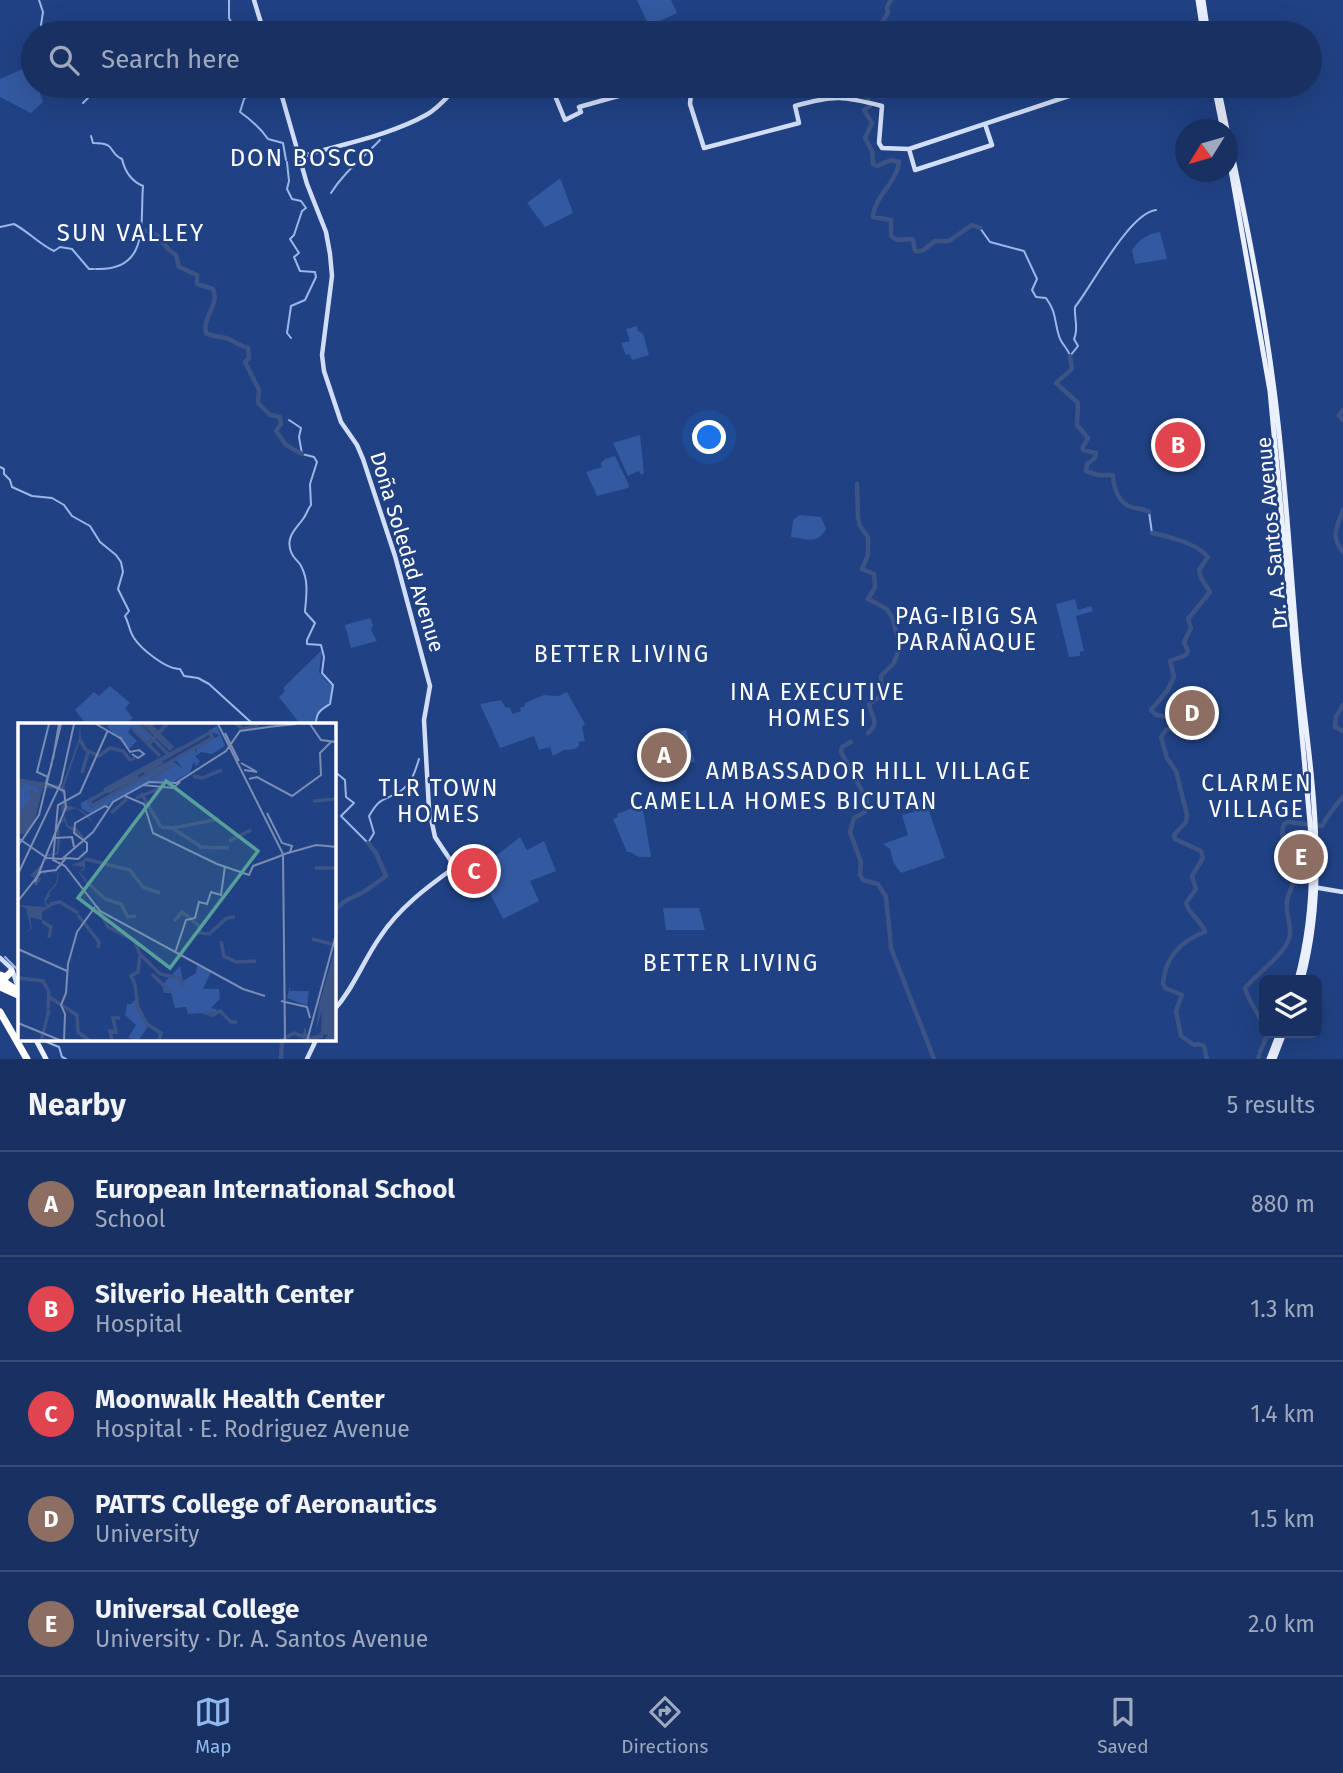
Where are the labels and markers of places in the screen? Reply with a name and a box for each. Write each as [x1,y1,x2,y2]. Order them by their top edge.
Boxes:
pin: B [1155,419,1201,471]
pin: D [1169,687,1215,739]
pin: A [641,729,687,781]
pin: E [1278,831,1324,883]
pin: C [451,845,497,897]

